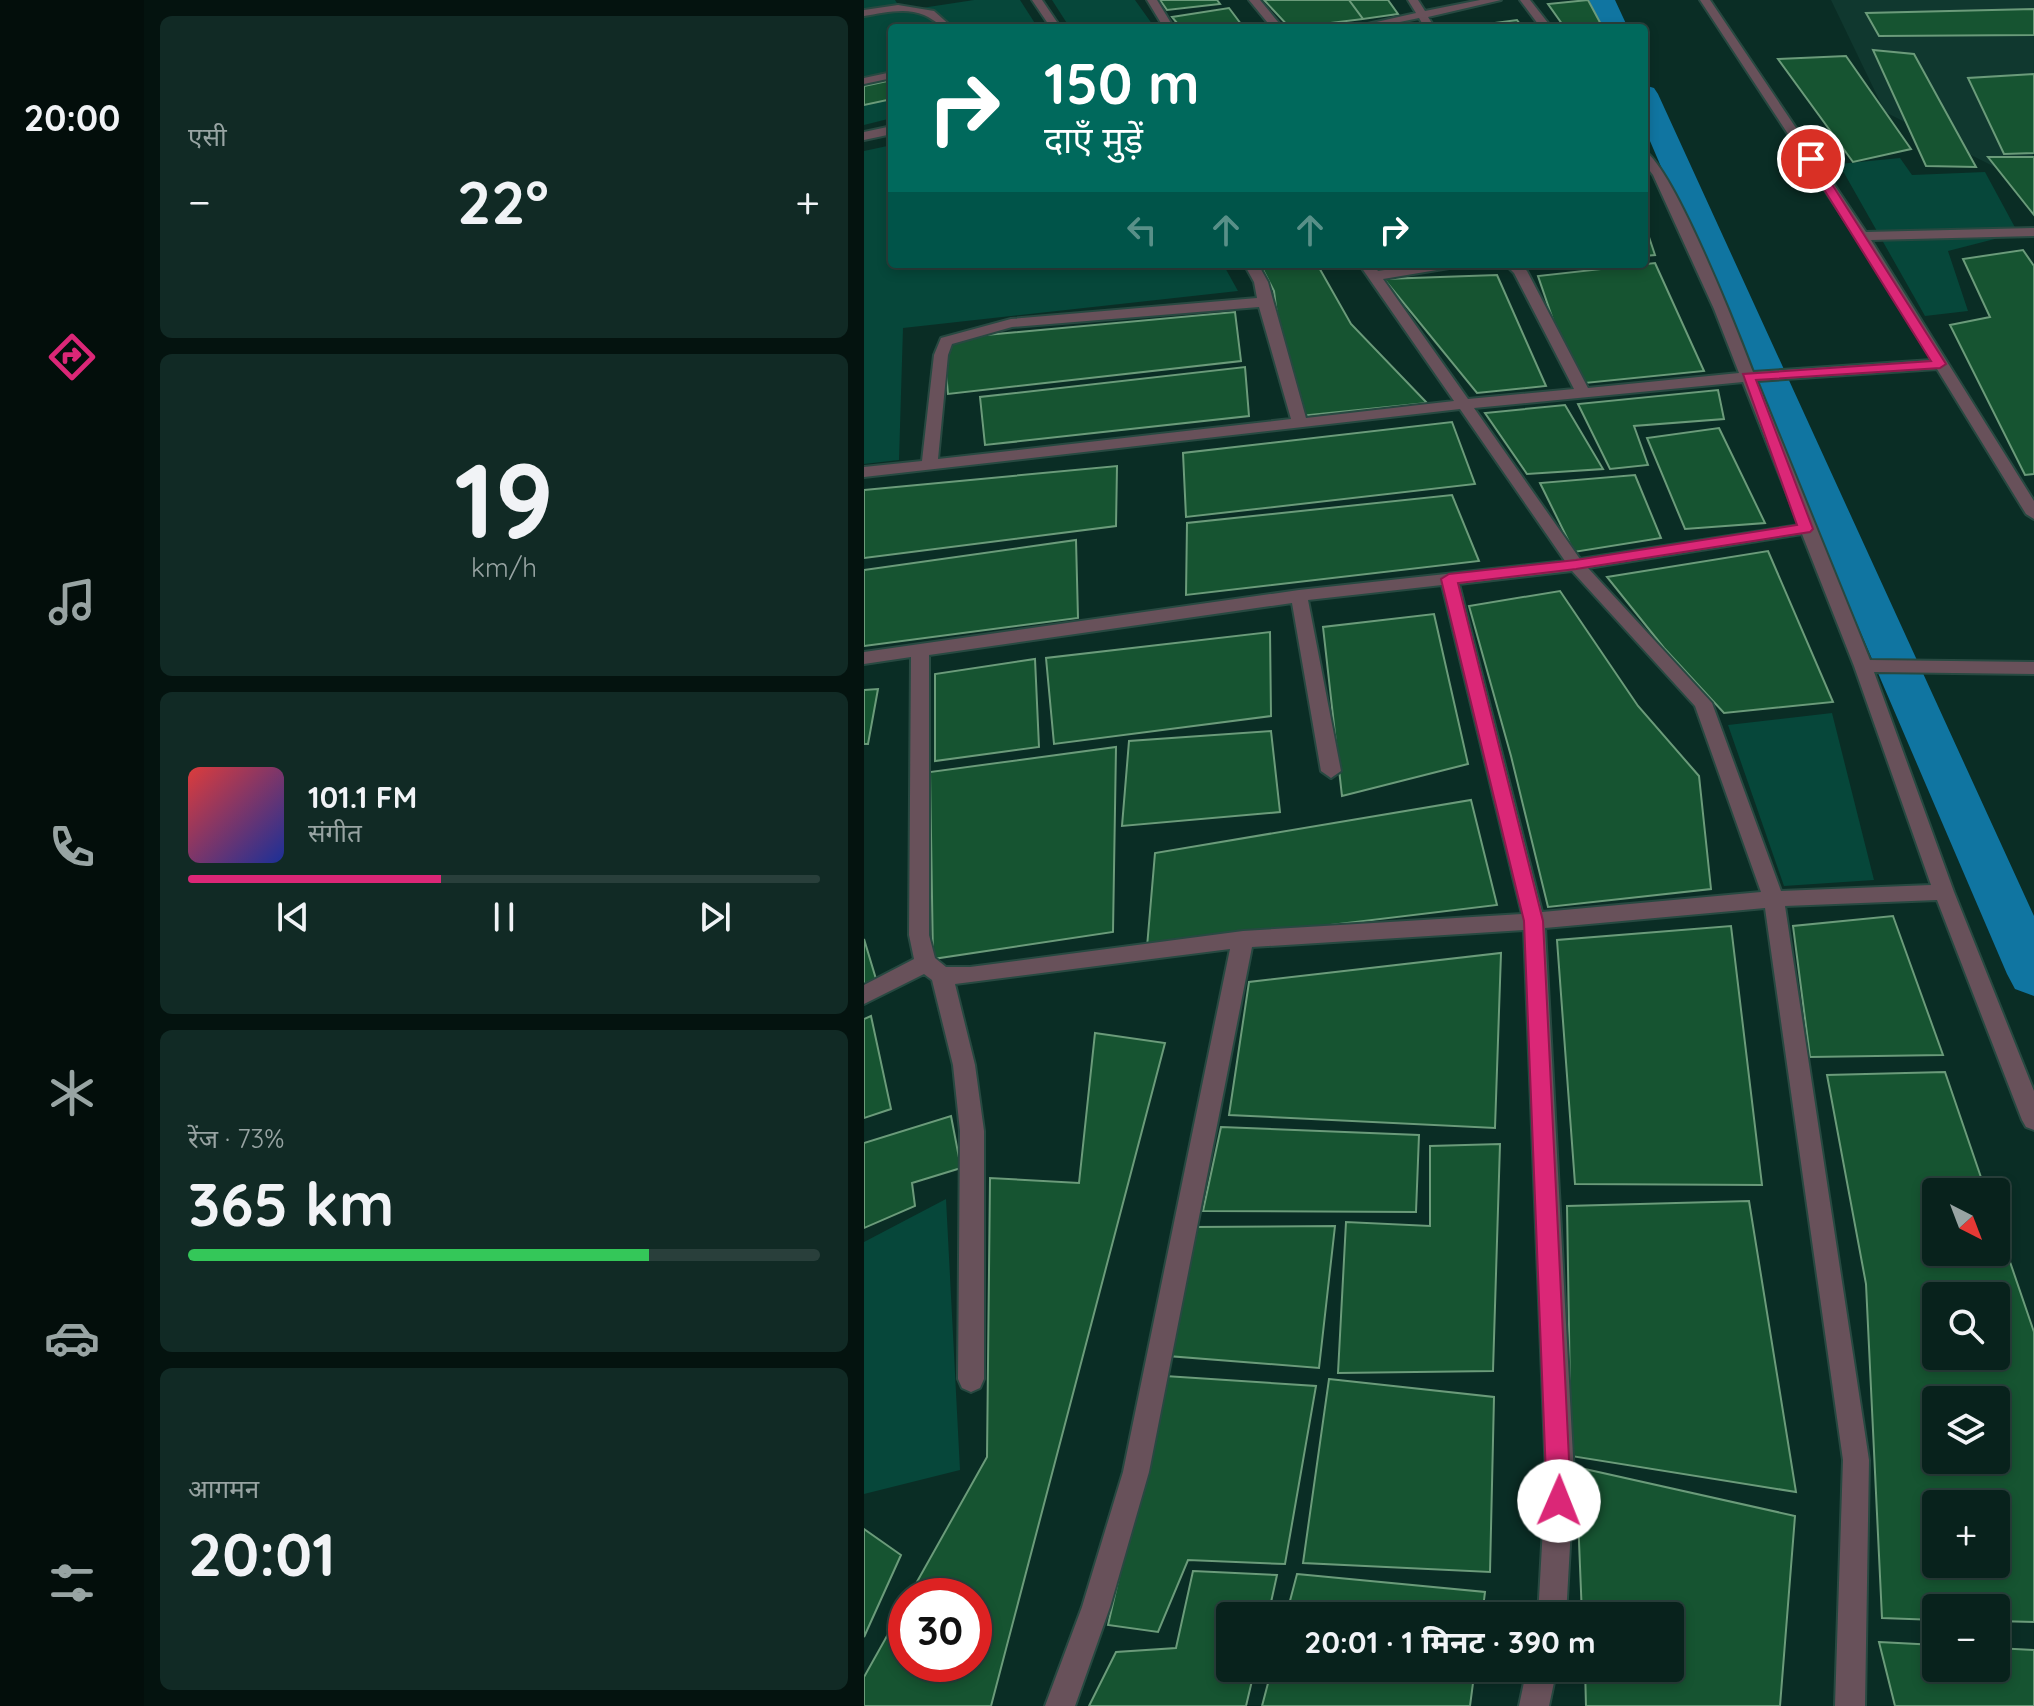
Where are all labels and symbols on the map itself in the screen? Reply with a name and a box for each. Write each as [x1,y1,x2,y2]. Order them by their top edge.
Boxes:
pin [1777,125,1845,193]
north arrow [1922,1178,2010,1266]
position arrow [1517,1459,1601,1543]
speed limit sign: 30 [888,1578,992,1682]

